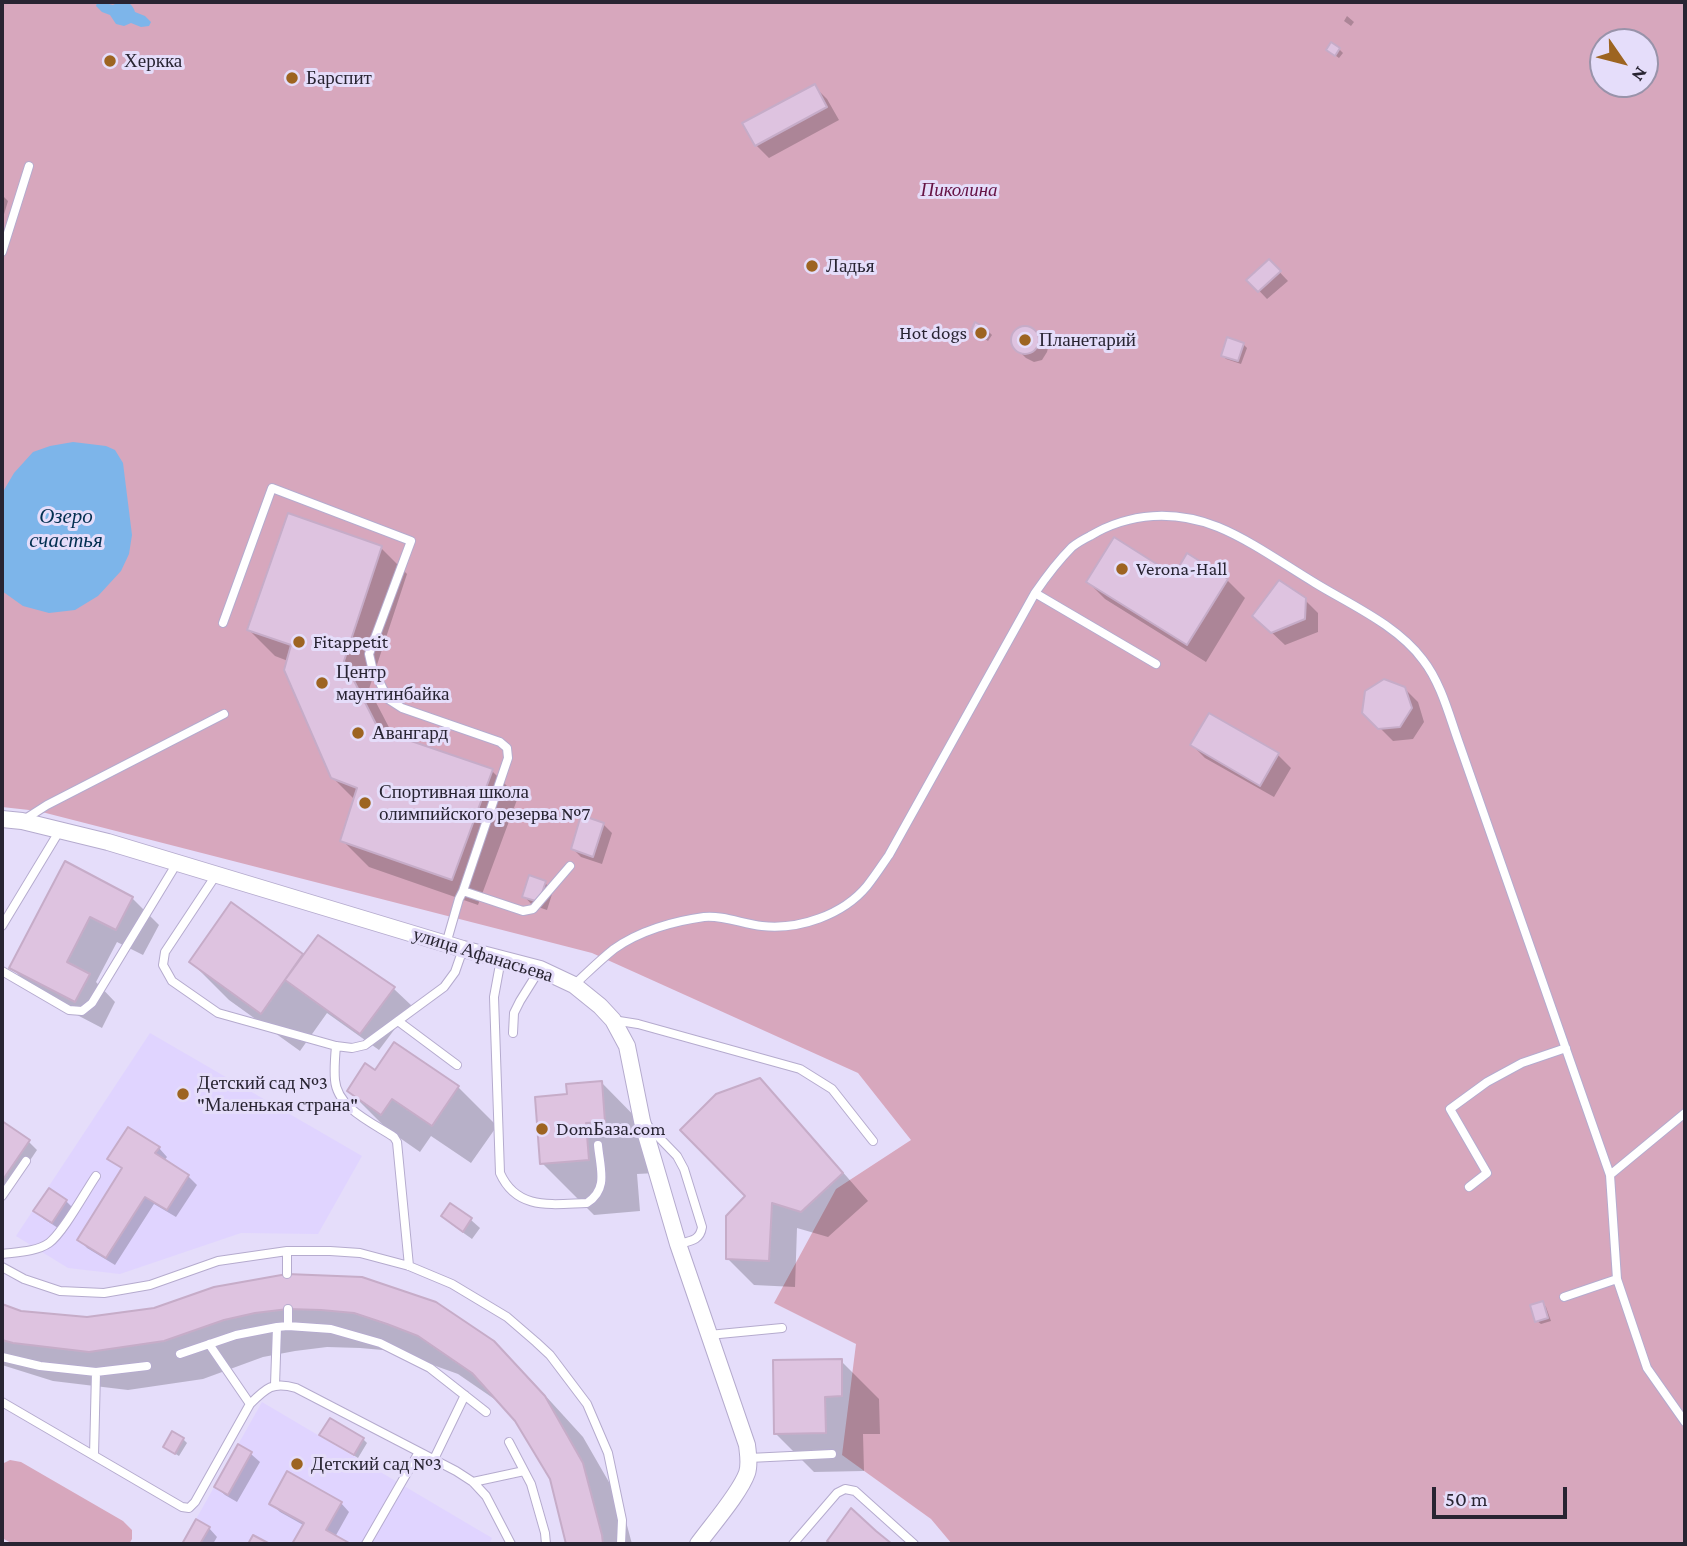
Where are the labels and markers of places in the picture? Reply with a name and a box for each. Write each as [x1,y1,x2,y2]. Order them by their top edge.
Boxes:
place label: Херкка [124,50,182,72]
marker: Херкка [102,53,118,69]
place label: Барспит [306,67,372,89]
marker: Барспит [284,70,300,86]
place label: Ладья [826,255,874,277]
marker: Ладья [804,258,820,274]
place label: Hot dogs [899,322,967,344]
marker: Hot dogs [973,325,989,341]
place label: Планетарий [1039,329,1136,351]
marker: Планетарий [1017,332,1033,348]
place label: Verona-Hall [1136,558,1227,580]
marker: Verona-Hall [1114,561,1130,577]
place label: Fitappetit [313,631,388,653]
marker: Fitappetit [291,634,307,650]
place label: Центр маунтинбайка [336,661,449,705]
marker: Центр маунтинбайка [314,675,330,691]
place label: Авангард [372,722,448,744]
marker: Авангард [350,725,366,741]
place label: Спортивная школа олимпийского резерва №7 [379,781,590,825]
marker: Спортивная школа олимпийского резерва №7 [357,795,373,811]
place label: Детский сад №3 "Маленькая страна" [197,1072,358,1116]
marker: Детский сад №3 "Маленькая страна" [175,1086,191,1102]
place label: DomБаза.com [556,1118,665,1140]
marker: DomБаза.com [534,1121,550,1137]
place label: Детский сад №3 [311,1453,442,1475]
marker: Детский сад №3 [289,1456,305,1472]

